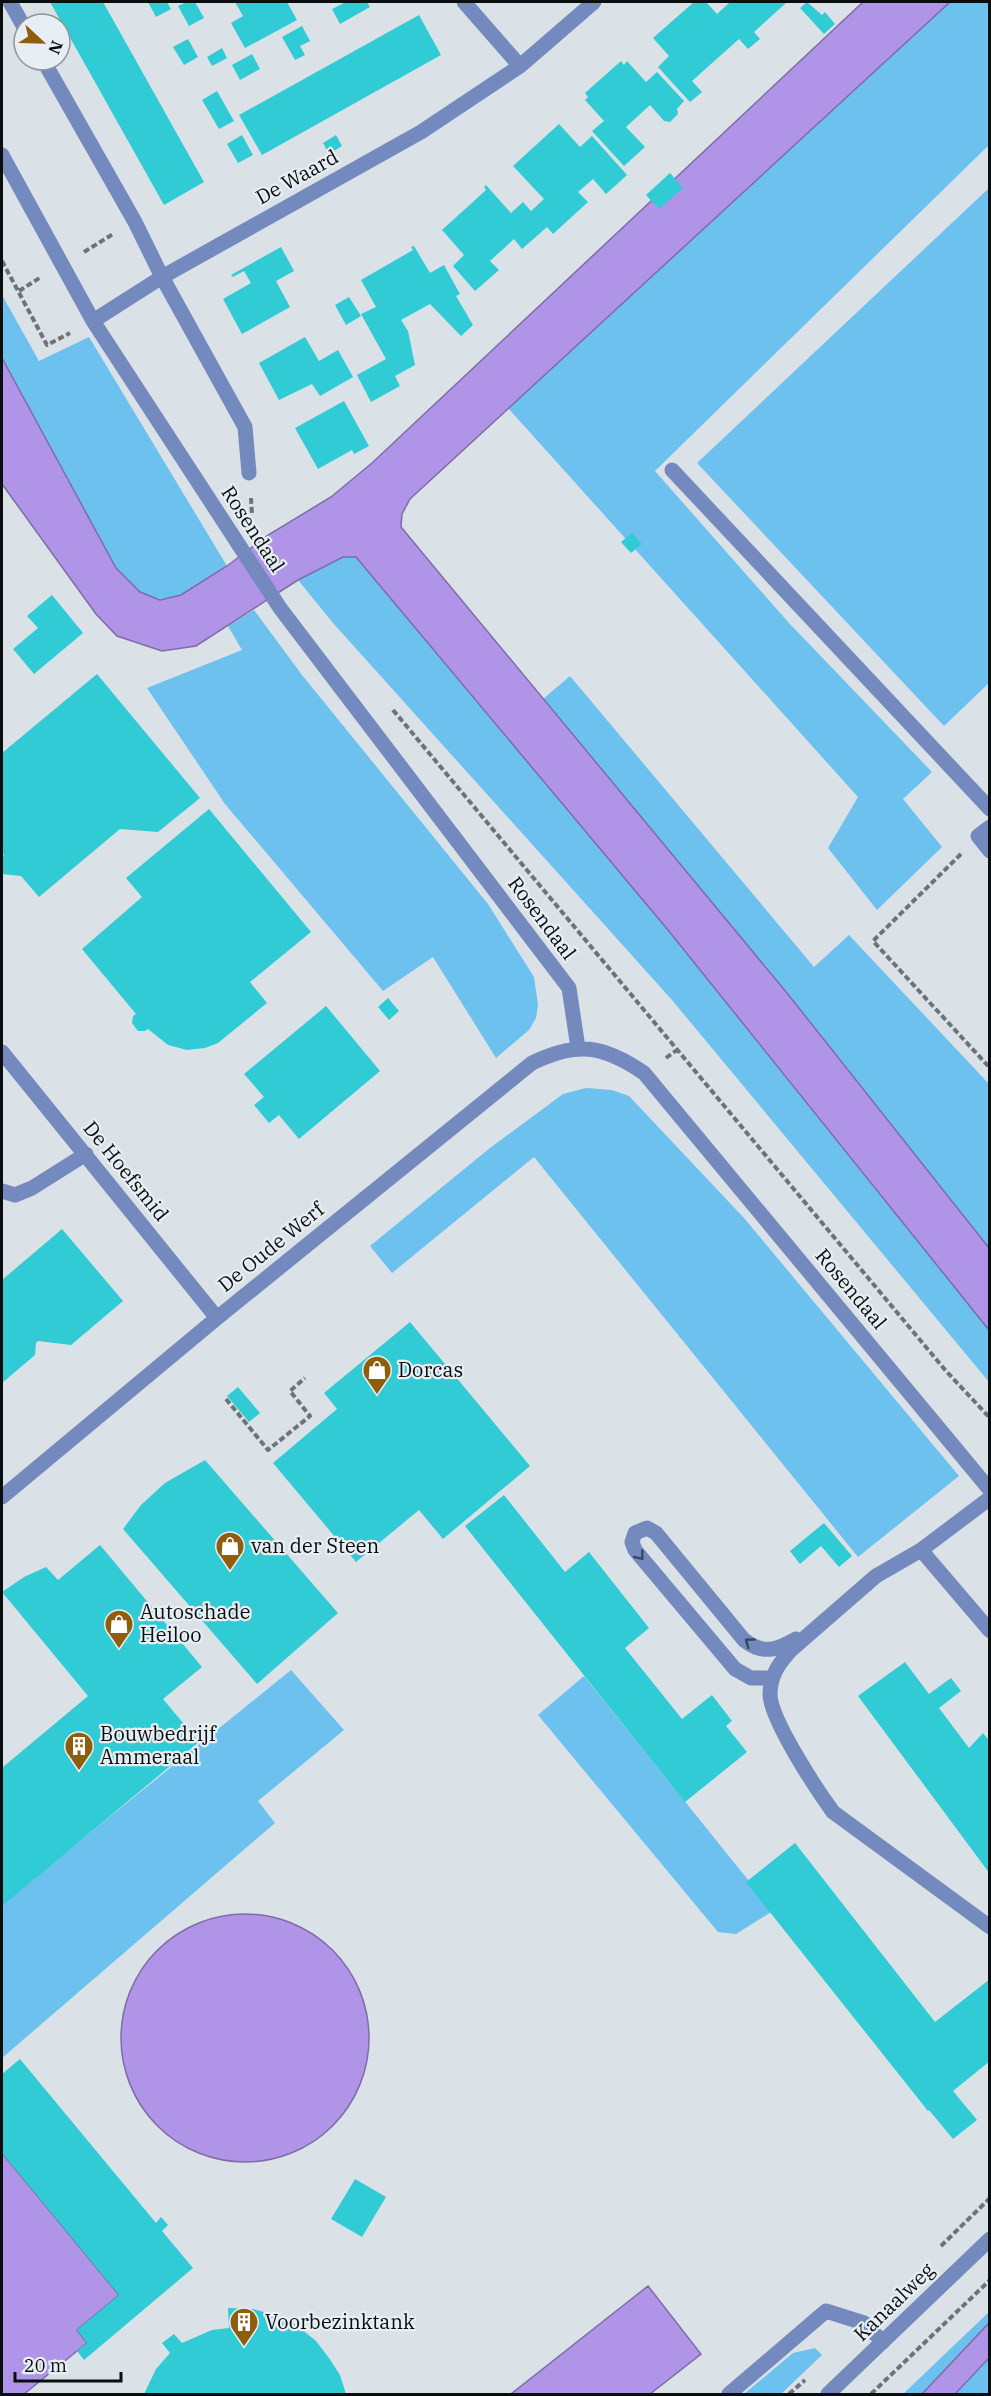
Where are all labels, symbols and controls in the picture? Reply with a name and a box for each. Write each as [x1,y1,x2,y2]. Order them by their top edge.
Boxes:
north arrow [12,12,72,72]
text: N [44,38,68,57]
street label: De Waard [251,143,343,210]
street label: Rosendaal [215,480,291,577]
street label: Rosendaal [502,871,583,965]
street label: De Hoefsmid [78,1115,175,1226]
street label: De Oude Werf [212,1195,330,1298]
street label: Rosendaal [810,1243,893,1335]
shop icon: Dorcas [361,1354,393,1396]
place label: Dorcas [398,1356,463,1383]
shop icon: van der Steen [214,1530,246,1572]
place label: van der Steen [251,1532,379,1559]
one-way arrow [632,1549,643,1560]
place label: Autoschade Heiloo [140,1598,250,1648]
shop icon: Autoschade Heiloo [103,1608,135,1650]
one-way arrow [745,1638,756,1649]
place label: Bouwbedrijf Ammeraal [100,1720,217,1770]
building icon: Bouwbedrijf Ammeraal [63,1730,95,1772]
street label: Kanaalweg [847,2256,940,2347]
building icon: Voorbezinktank [228,2306,260,2348]
place label: Voorbezinktank [265,2308,415,2335]
scale bar [15,2345,122,2383]
text: 20 m [24,2354,67,2377]

